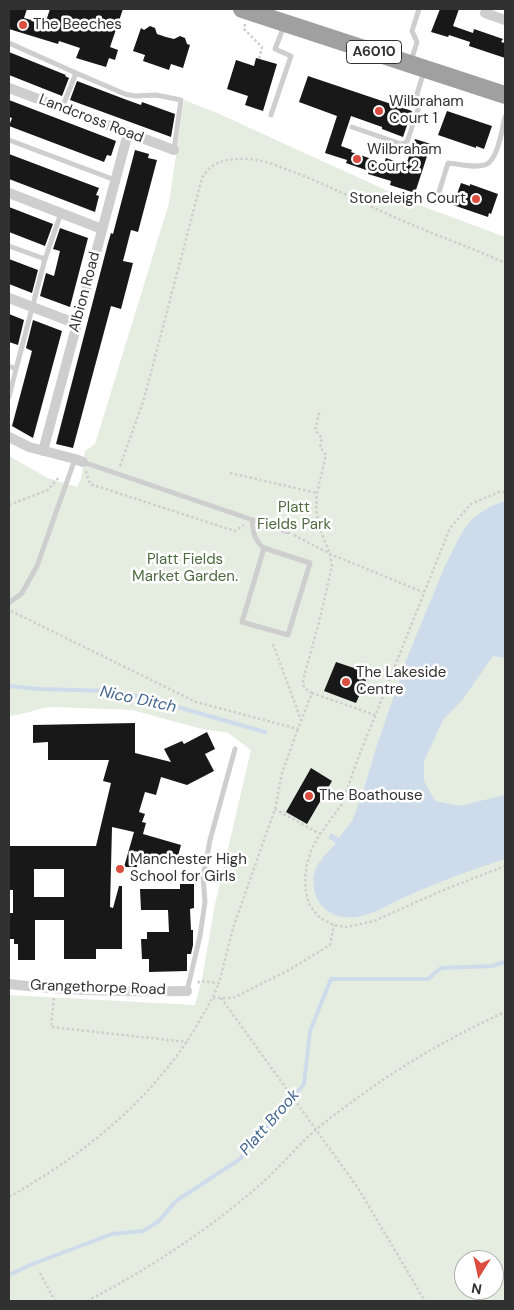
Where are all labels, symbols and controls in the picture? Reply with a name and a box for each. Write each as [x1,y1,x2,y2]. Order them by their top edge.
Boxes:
place label: The Beeches [33,16,122,34]
marker: The Beeches [17,19,29,31]
road number: A6010 [346,41,402,64]
street label: Landcross Road [36,91,146,147]
place label: Wilbraham Court 1 [389,93,464,128]
marker: Wilbraham Court 1 [373,105,385,117]
place label: Wilbraham Court 2 [367,141,442,176]
marker: Wilbraham Court 2 [351,153,363,165]
place label: Stoneleigh Court [349,190,466,208]
marker: Stoneleigh Court [470,193,482,205]
street label: Albion Road [66,250,104,334]
park label: Platt Fields Park [257,499,331,534]
park label: Platt Fields Market Garden. [132,551,238,586]
place label: The Lakeside Centre [356,664,446,699]
marker: The Lakeside Centre [340,676,352,688]
water label: Nico Ditch [98,683,178,717]
place label: The Boathouse [319,787,422,805]
marker: The Boathouse [303,790,315,802]
place label: Manchester High School for Girls [130,851,247,886]
marker: Manchester High School for Girls [114,863,126,875]
street label: Grangethorpe Road [30,977,166,999]
water label: Platt Brook [236,1086,304,1160]
north arrow [454,1250,504,1300]
text: N [470,1279,483,1299]

